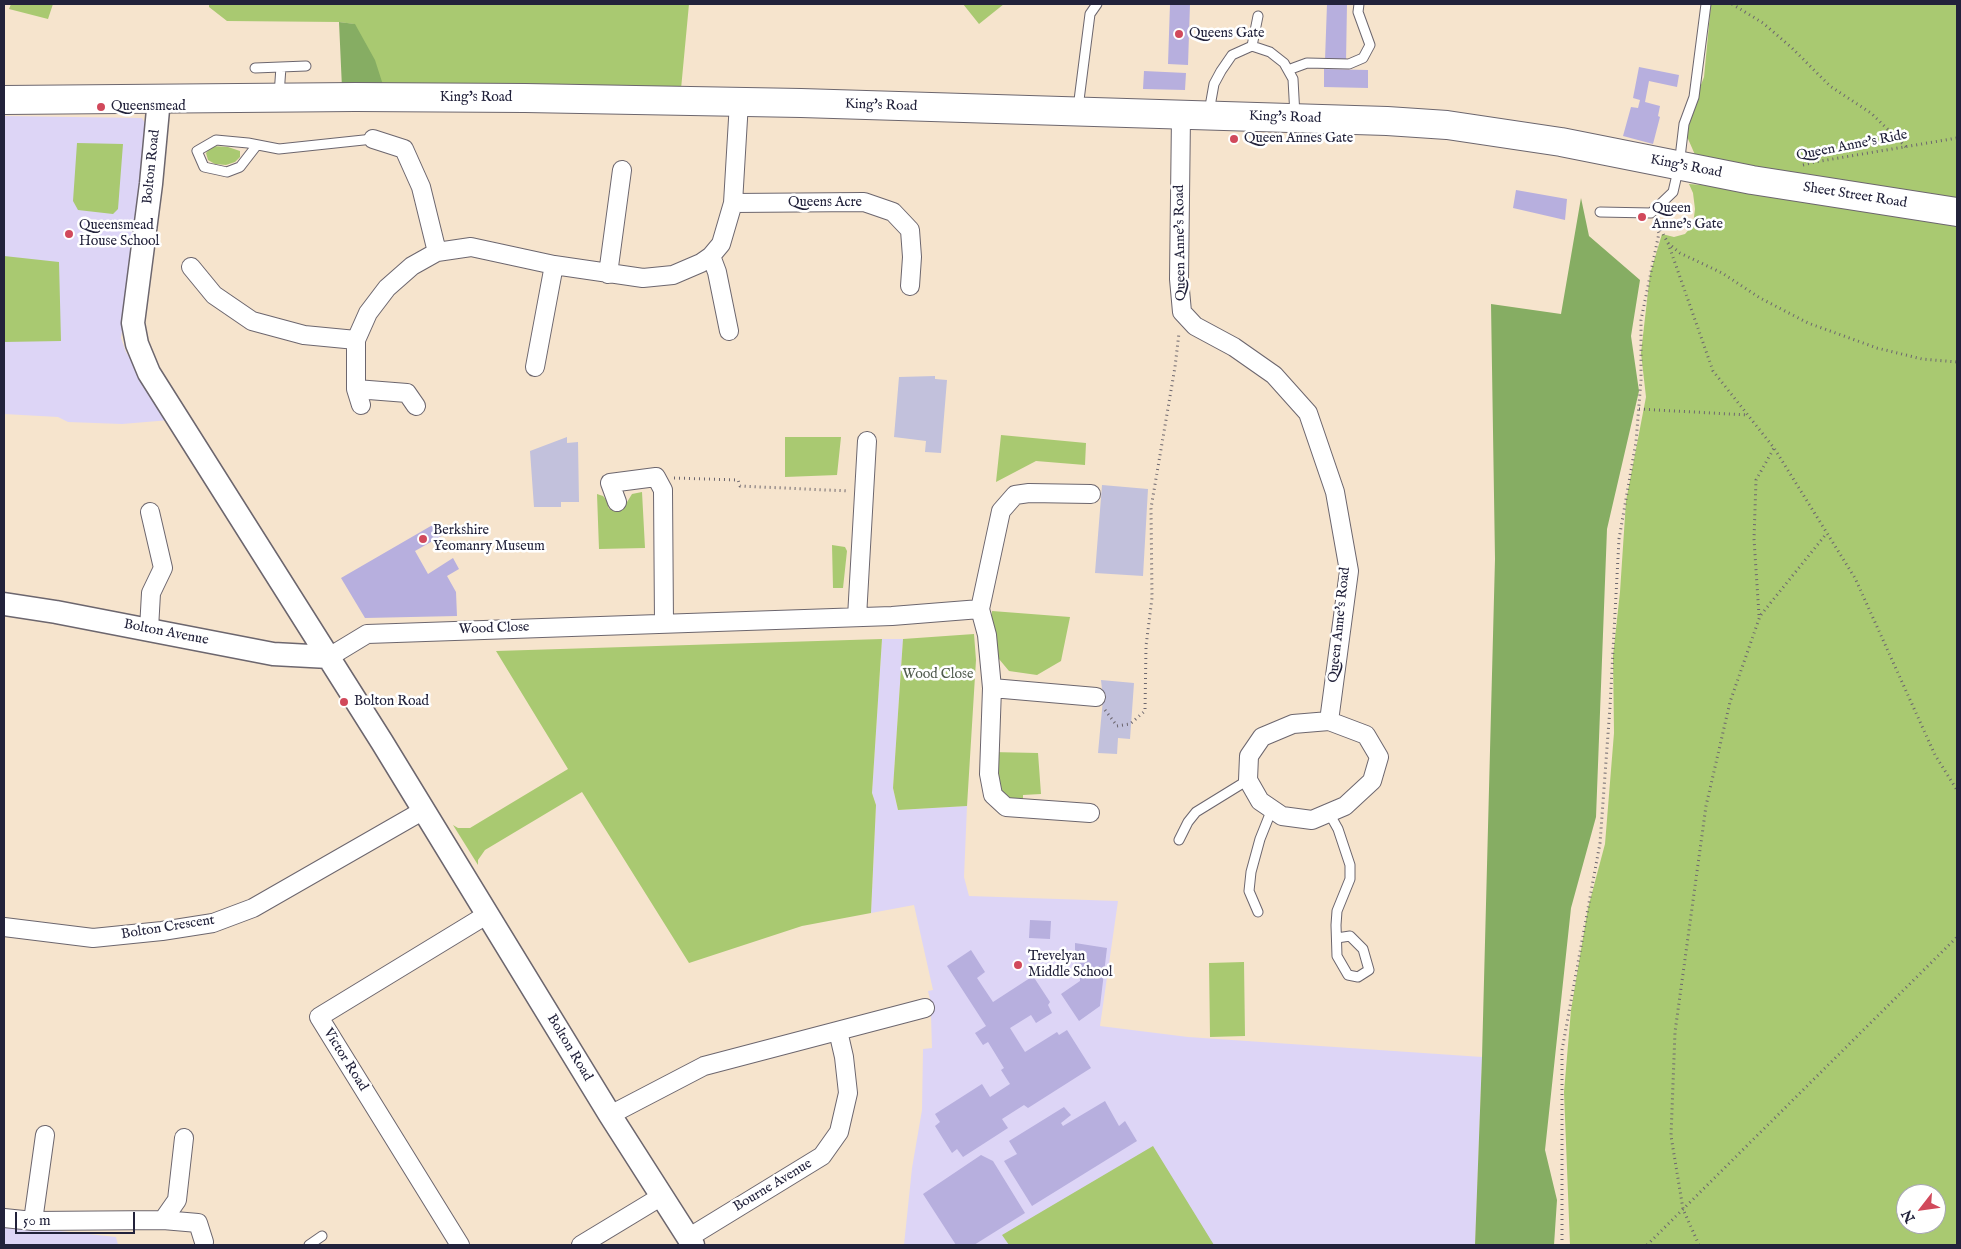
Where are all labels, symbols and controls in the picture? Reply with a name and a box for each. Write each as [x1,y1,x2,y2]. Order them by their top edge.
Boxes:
place label: Queens Gate [1189,26,1264,42]
marker: Queens Gate [1173,28,1185,40]
street label: King's Road [440,90,512,106]
street label: King's Road [844,96,918,116]
place label: Queensmead [111,99,186,115]
marker: Queensmead [95,101,107,113]
street label: King's Road [1248,108,1322,128]
street label: Queen Anne's Ride [1795,127,1909,165]
street label: Bolton Road [140,129,164,205]
place label: Queen Annes Gate [1244,131,1353,147]
marker: Queen Annes Gate [1228,133,1240,145]
street label: King's Road [1649,152,1723,182]
street label: Sheet Street Road [1802,180,1908,212]
street label: Queen Anne's Road [1172,185,1190,301]
street label: Queens Acre [788,195,862,211]
place label: Queen Anne's Gate [1652,201,1723,233]
marker: Queen Anne's Gate [1636,211,1648,223]
place label: Queensmead House School [79,218,159,250]
marker: Queensmead House School [63,228,75,240]
place label: Berkshire Yeomanry Museum [433,523,545,556]
marker: Berkshire Yeomanry Museum [417,533,429,545]
street label: Queen Anne's Road [1326,566,1354,684]
street label: Bolton Avenue [122,617,210,649]
street label: Wood Close [458,619,530,639]
park label: Wood Close [903,667,973,683]
place label: Bolton Road [354,694,429,710]
marker: Bolton Road [338,696,350,708]
street label: Bolton Crescent [120,912,216,944]
place label: Trevelyan Middle School [1028,949,1112,982]
marker: Trevelyan Middle School [1012,959,1024,971]
street label: Bolton Road [542,1012,596,1084]
street label: Victor Road [319,1025,371,1095]
street label: Bourne Avenue [731,1156,815,1216]
north arrow [1896,1184,1946,1234]
scale bar [18,1202,138,1234]
text: N [1898,1206,1920,1226]
text: 50 m [23,1211,51,1230]

